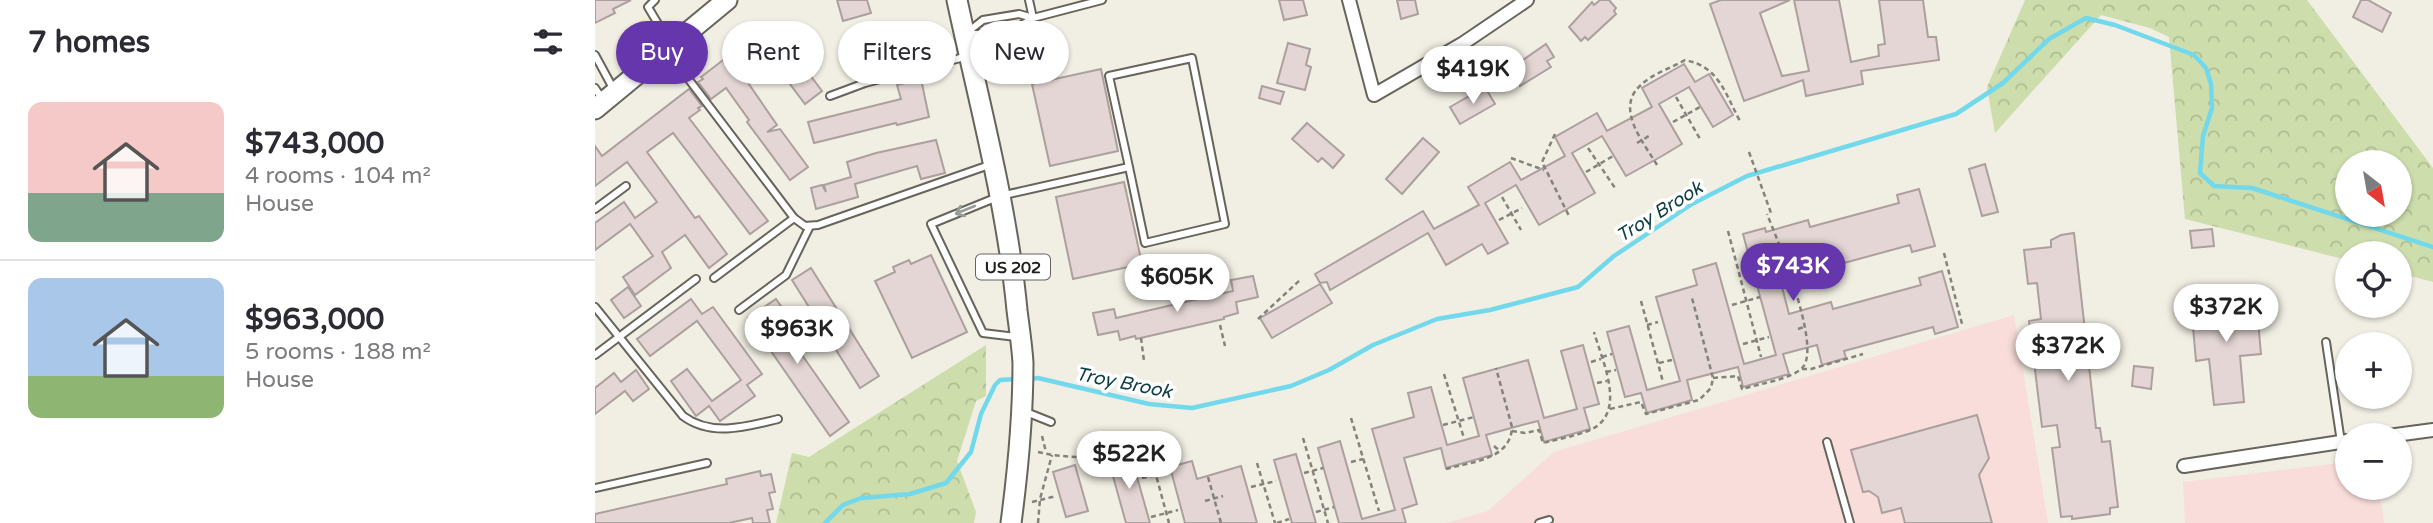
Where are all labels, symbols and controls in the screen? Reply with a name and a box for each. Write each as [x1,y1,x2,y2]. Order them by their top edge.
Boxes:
chip: Buy [616,21,708,84]
chip: Rent [722,21,824,84]
chip: Filters [838,21,956,84]
chip: New [970,21,1069,84]
icon: filters [529,23,567,61]
text: 7 homes [28,24,150,61]
pin: $419K [1424,46,1522,106]
text: $419K [1437,55,1509,83]
text: $743,000 [245,125,384,162]
icon: home [84,130,168,214]
north arrow [2335,150,2411,228]
map controls [2335,150,2412,500]
text: 4 rooms · 104 m² [245,162,431,190]
water label: Troy Brook [1612,176,1708,247]
text: House [245,190,314,218]
one-way arrow [955,205,977,218]
button: locate [2335,241,2412,318]
pin: $743K [1744,244,1842,303]
text: $743K [1757,252,1829,280]
pin: $605K [1128,254,1226,314]
road number: US 202 [976,255,1050,280]
text: $605K [1141,263,1213,291]
pin: $372K [2177,284,2275,344]
text: $372K [2190,293,2262,321]
text: $963,000 [245,301,384,338]
icon: home [84,306,168,390]
pin: $963K [748,306,846,366]
text: $963K [761,315,833,343]
pin: $372K [2019,324,2117,383]
text: $372K [2032,332,2104,360]
button: + [2335,332,2412,409]
text: 5 rooms · 188 m² [245,338,431,366]
water label: Troy Brook [1074,363,1175,403]
text: House [245,366,314,394]
button: − [2335,423,2412,500]
pin: $522K [1080,432,1178,491]
text: $522K [1093,440,1165,468]

